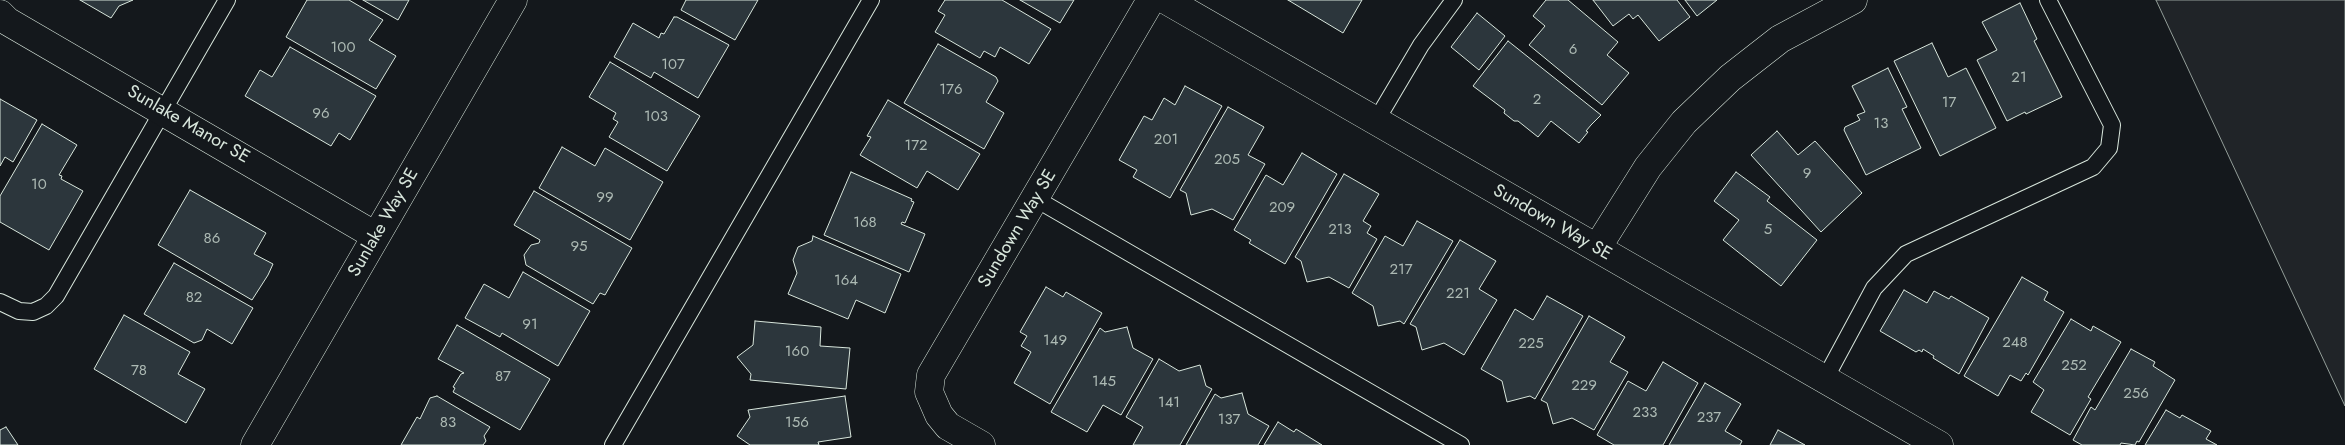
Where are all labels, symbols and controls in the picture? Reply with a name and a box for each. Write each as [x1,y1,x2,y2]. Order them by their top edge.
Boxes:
house number: 100 [331,39,355,57]
house number: 6 [1569,41,1577,59]
house number: 107 [661,56,685,74]
house number: 21 [2011,69,2027,87]
street label: Sunlake Manor SE [123,81,253,169]
house number: 176 [939,81,963,99]
house number: 2 [1533,91,1541,109]
house number: 17 [1942,94,1956,112]
house number: 96 [312,105,330,123]
house number: 103 [644,108,668,126]
house number: 13 [1874,115,1888,133]
house number: 201 [1154,131,1178,149]
house number: 172 [904,137,928,155]
house number: 205 [1214,151,1240,169]
street label: Sunlake Way SE [344,165,424,281]
house number: 9 [1803,165,1811,183]
street label: Sundown Way SE [974,166,1062,292]
house number: 10 [31,176,47,194]
street label: Sundown Way SE [1489,180,1615,266]
house number: 99 [596,189,614,207]
house number: 209 [1269,199,1295,217]
house number: 168 [853,214,877,232]
house number: 213 [1328,221,1352,239]
house number: 5 [1764,221,1772,239]
house number: 86 [204,230,220,248]
house number: 95 [570,238,588,256]
house number: 217 [1389,261,1413,279]
house number: 164 [834,272,858,290]
house number: 221 [1446,285,1470,303]
house number: 82 [186,289,202,307]
house number: 91 [522,316,538,334]
house number: 149 [1043,332,1067,350]
house number: 248 [2002,334,2028,352]
house number: 225 [1518,335,1544,353]
house number: 160 [785,343,809,361]
house number: 252 [2061,357,2087,375]
house number: 78 [131,362,147,380]
house number: 87 [495,368,511,386]
house number: 145 [1092,373,1116,391]
house number: 229 [1571,377,1597,395]
house number: 256 [2123,385,2149,403]
house number: 141 [1158,394,1180,412]
house number: 233 [1633,404,1657,422]
house number: 237 [1697,409,1721,427]
house number: 137 [1218,411,1240,429]
house number: 83 [440,414,456,432]
house number: 156 [785,414,809,432]

